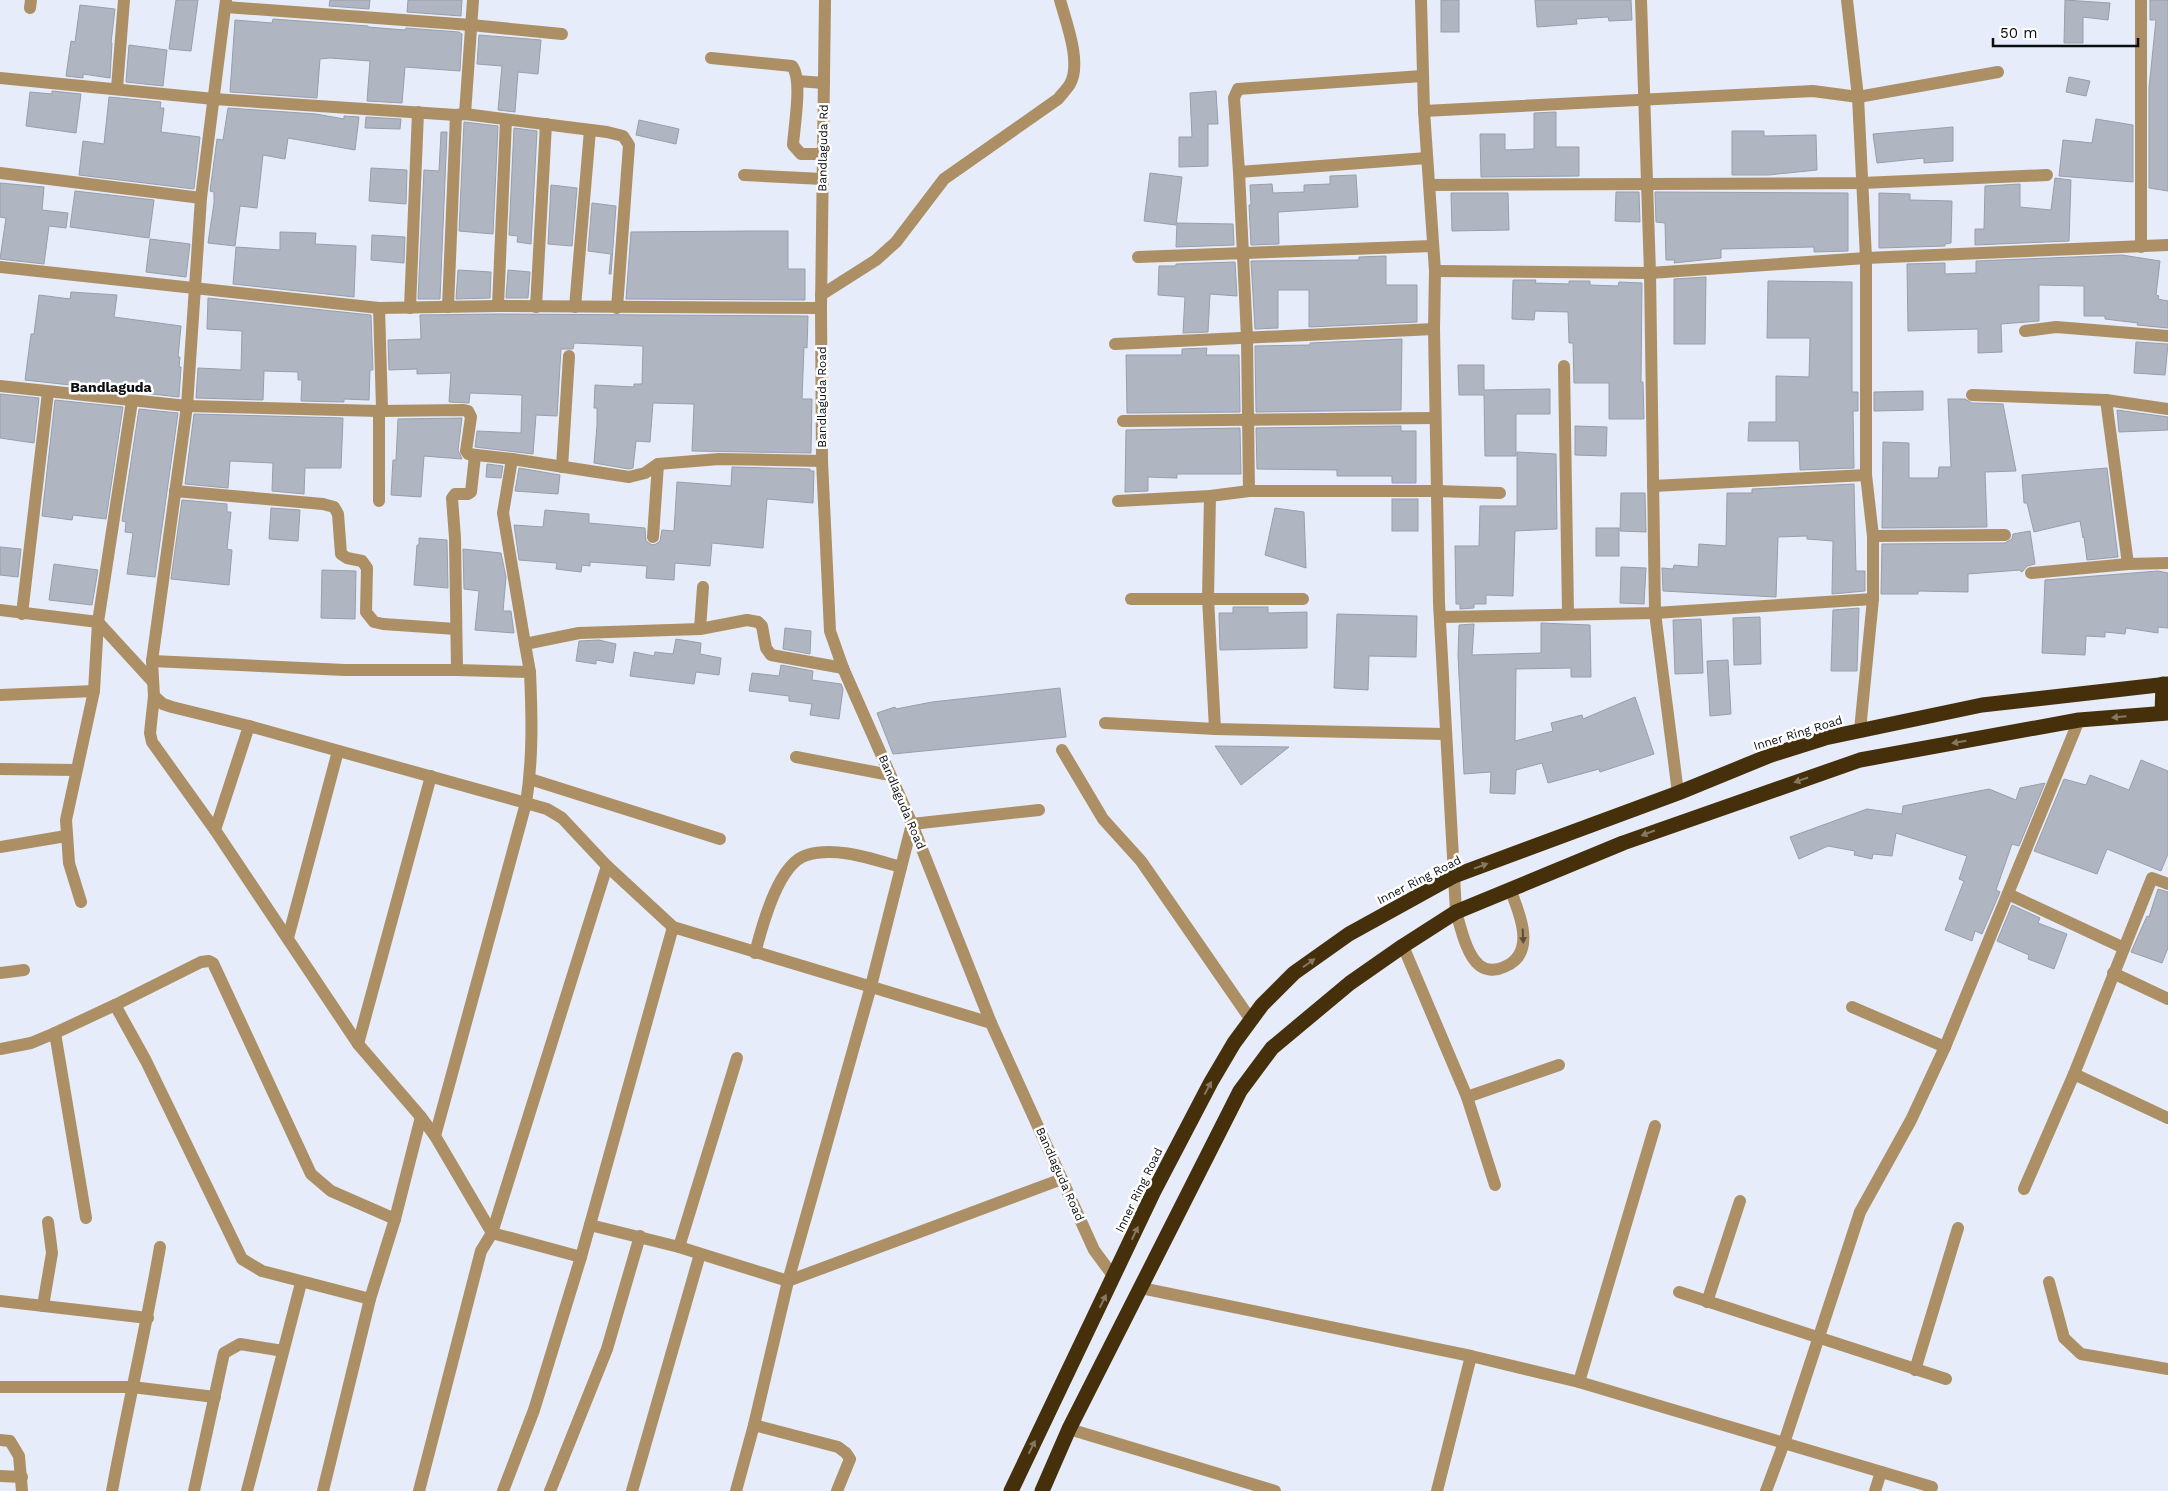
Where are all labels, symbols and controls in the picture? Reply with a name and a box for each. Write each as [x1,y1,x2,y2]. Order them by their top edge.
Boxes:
scale bar [1993,15,2138,47]
text: 50 m [2000,24,2037,42]
street label: Bandlaguda Rd [815,104,831,192]
street label: Bandlaguda Road [815,346,829,448]
district label: Bandlaguda [70,379,153,395]
street label: Inner Ring Road [1752,713,1844,753]
one-way arrow [2111,713,2127,721]
one-way arrow [1951,738,1967,746]
street label: Bandlaguda Road [876,753,928,851]
one-way arrow [1794,777,1809,784]
one-way arrow [1640,829,1655,837]
street label: Inner Ring Road [1375,853,1463,907]
one-way arrow [1474,862,1489,870]
one-way arrow [1519,928,1527,944]
one-way arrow [1302,957,1315,968]
one-way arrow [1204,1080,1212,1095]
street label: Bandlaguda Road [1033,1125,1087,1223]
street label: Inner Ring Road [1112,1145,1166,1235]
one-way arrow [1131,1226,1139,1240]
one-way arrow [1099,1294,1107,1308]
one-way arrow [1028,1440,1036,1454]

